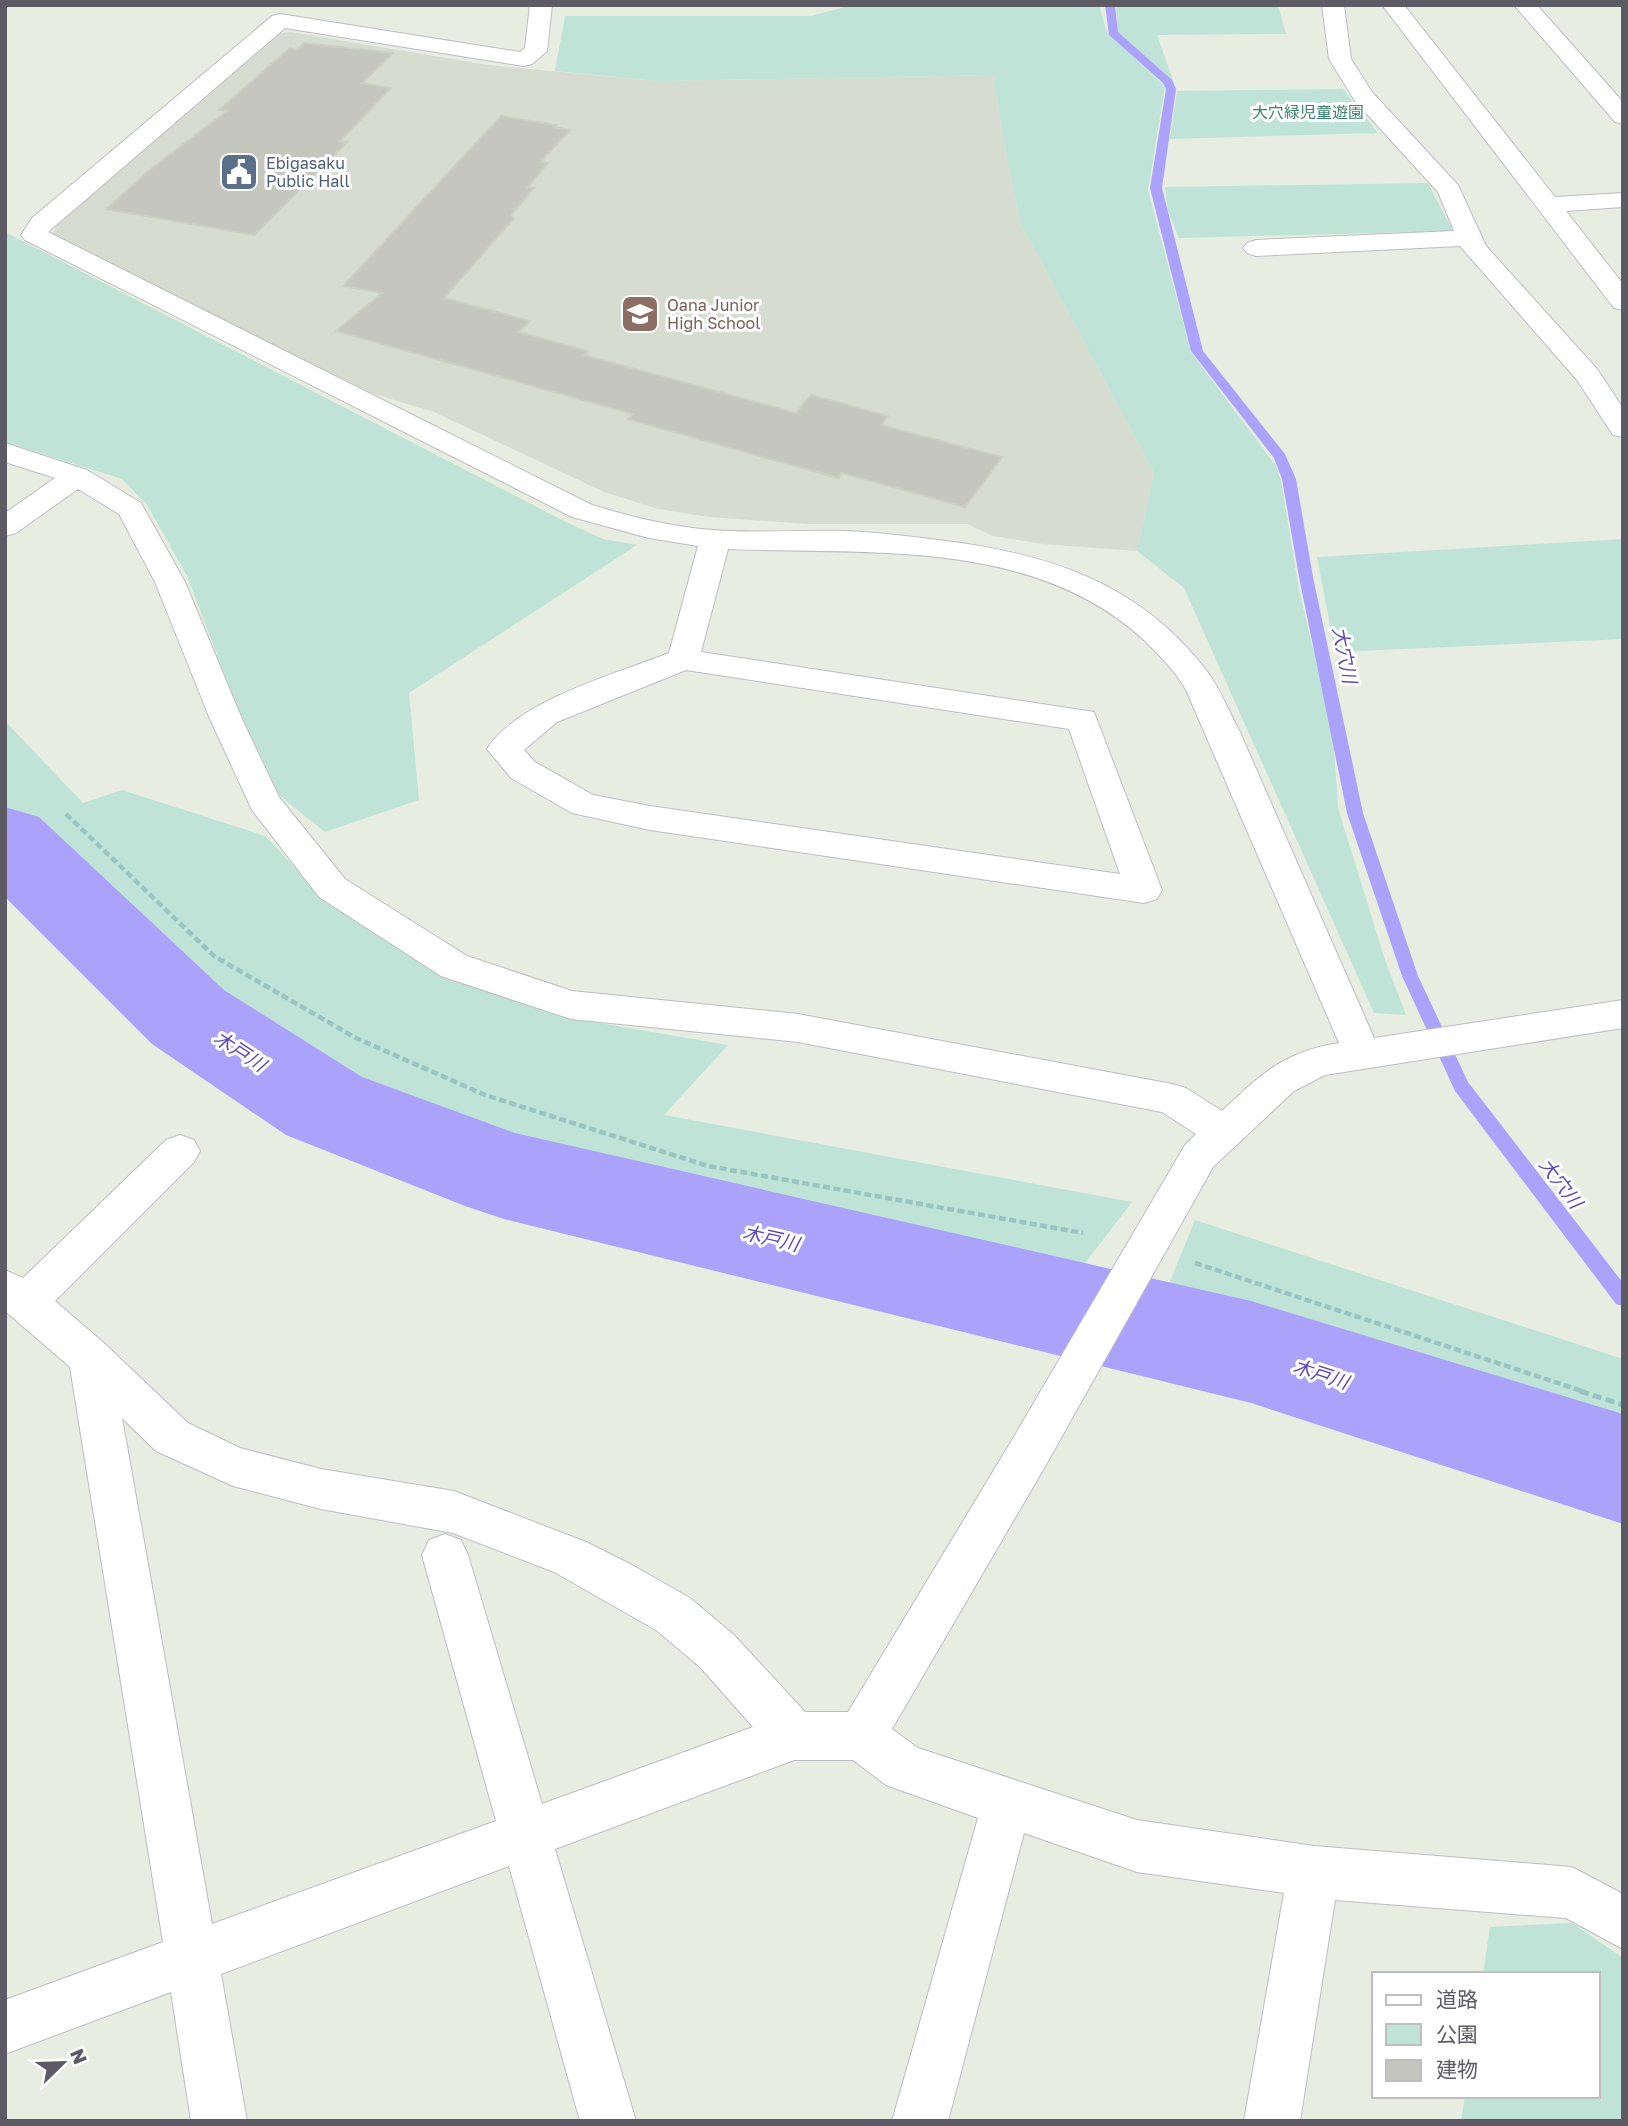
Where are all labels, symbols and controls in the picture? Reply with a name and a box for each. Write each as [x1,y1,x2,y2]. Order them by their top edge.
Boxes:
park label: 大穴緑児童遊園 [1252,102,1364,122]
public building icon: Ebigasaku Public Hall [218,151,260,193]
place label: Ebigasaku Public Hall [266,153,350,191]
school or university icon: Oana Junior High School [619,293,661,335]
place label: Oana Junior High School [667,295,760,333]
water label: 大穴川 [1329,625,1363,687]
water label: 木戸川 [210,1025,272,1077]
water label: 大穴川 [1535,1153,1589,1214]
water label: 木戸川 [741,1220,803,1256]
water label: 木戸川 [1290,1354,1354,1394]
legend [1372,1972,1600,2098]
text: 道路 [1436,1986,1478,2012]
text: 公園 [1436,2021,1478,2047]
north arrow [28,2028,98,2098]
text: N [66,2045,93,2067]
text: 建物 [1436,2056,1478,2082]

